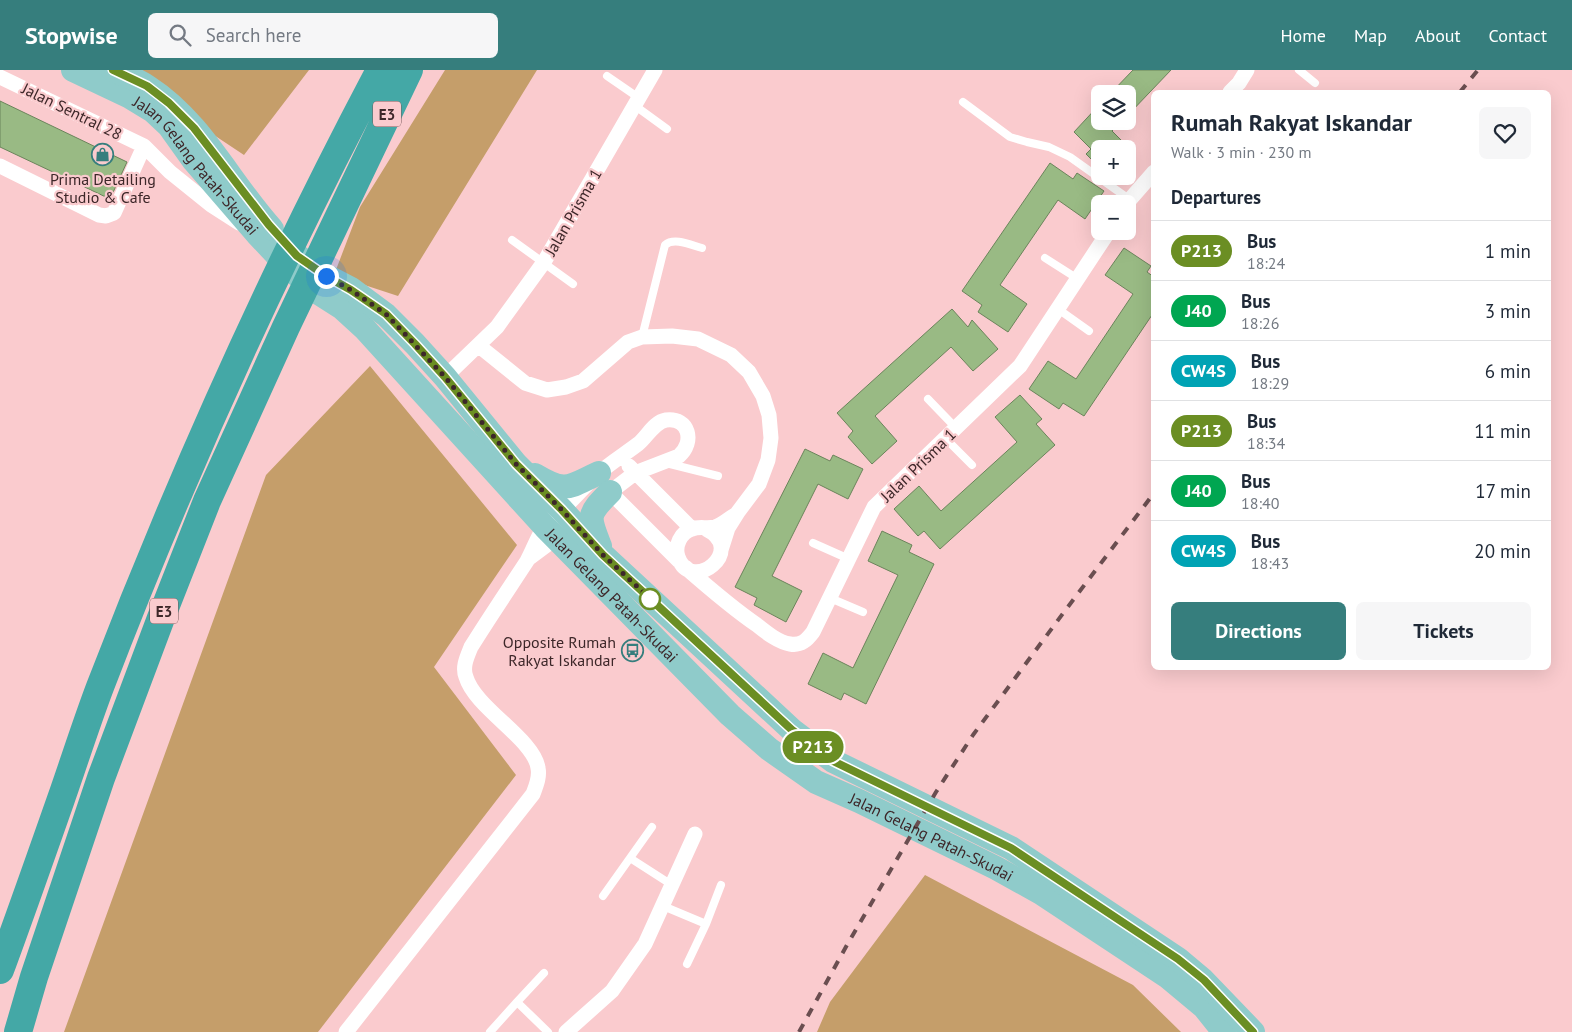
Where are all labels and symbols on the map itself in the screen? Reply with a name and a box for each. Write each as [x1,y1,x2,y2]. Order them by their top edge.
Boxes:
street label: Jalan Sentral 28 [18,78,125,144]
street label: Jalan Gelang Patah-Skudai [129,91,263,239]
road number: E3 [373,102,401,126]
shop icon: Prima Detailing Studio & Cafe [91,143,115,167]
street label: Jalan Prisma 1 [540,165,606,260]
place label: Prima Detailing Studio & Cafe [50,169,156,207]
your location [314,264,339,289]
street label: Jalan Prisma 1 [875,424,960,507]
street label: Jalan Gelang Patah-Skudai [541,523,682,666]
unlabelled marker [639,588,661,610]
road number: E3 [150,598,178,624]
place label: Opposite Rumah Rakyat Iskandar [503,632,617,670]
bus stop icon: Opposite Rumah Rakyat Iskandar [620,639,644,663]
line badge: P213 [778,731,848,763]
street label: Jalan Gelang Patah-Skudai [845,788,1017,886]

